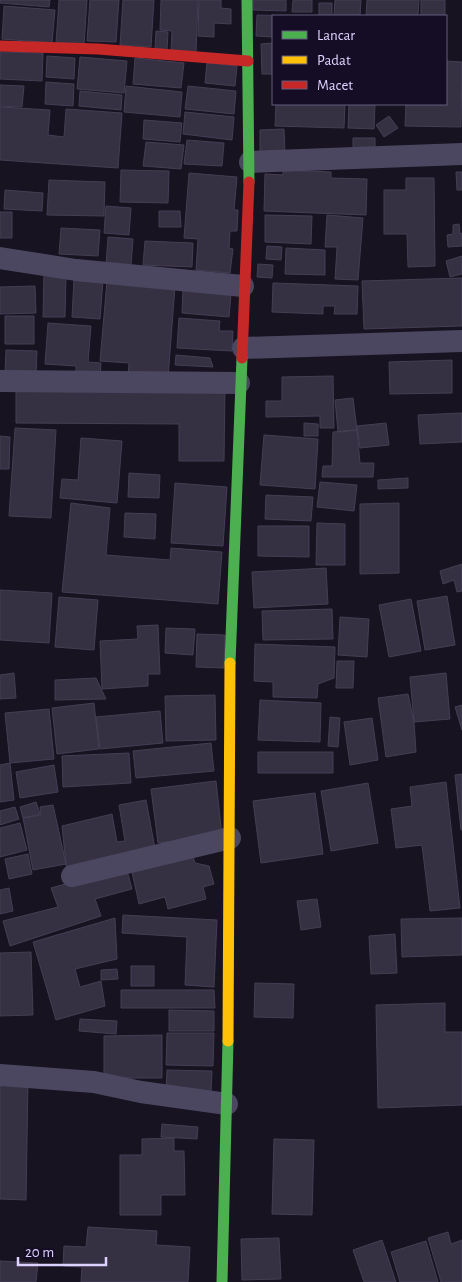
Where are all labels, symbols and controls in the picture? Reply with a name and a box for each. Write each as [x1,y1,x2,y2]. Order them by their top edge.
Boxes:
legend [272,15,447,105]
text: Lancar [317,28,355,43]
text: Padat [317,53,351,68]
text: Macet [317,78,353,93]
scale bar [18,1234,105,1266]
text: 20 m [25,1245,54,1260]

